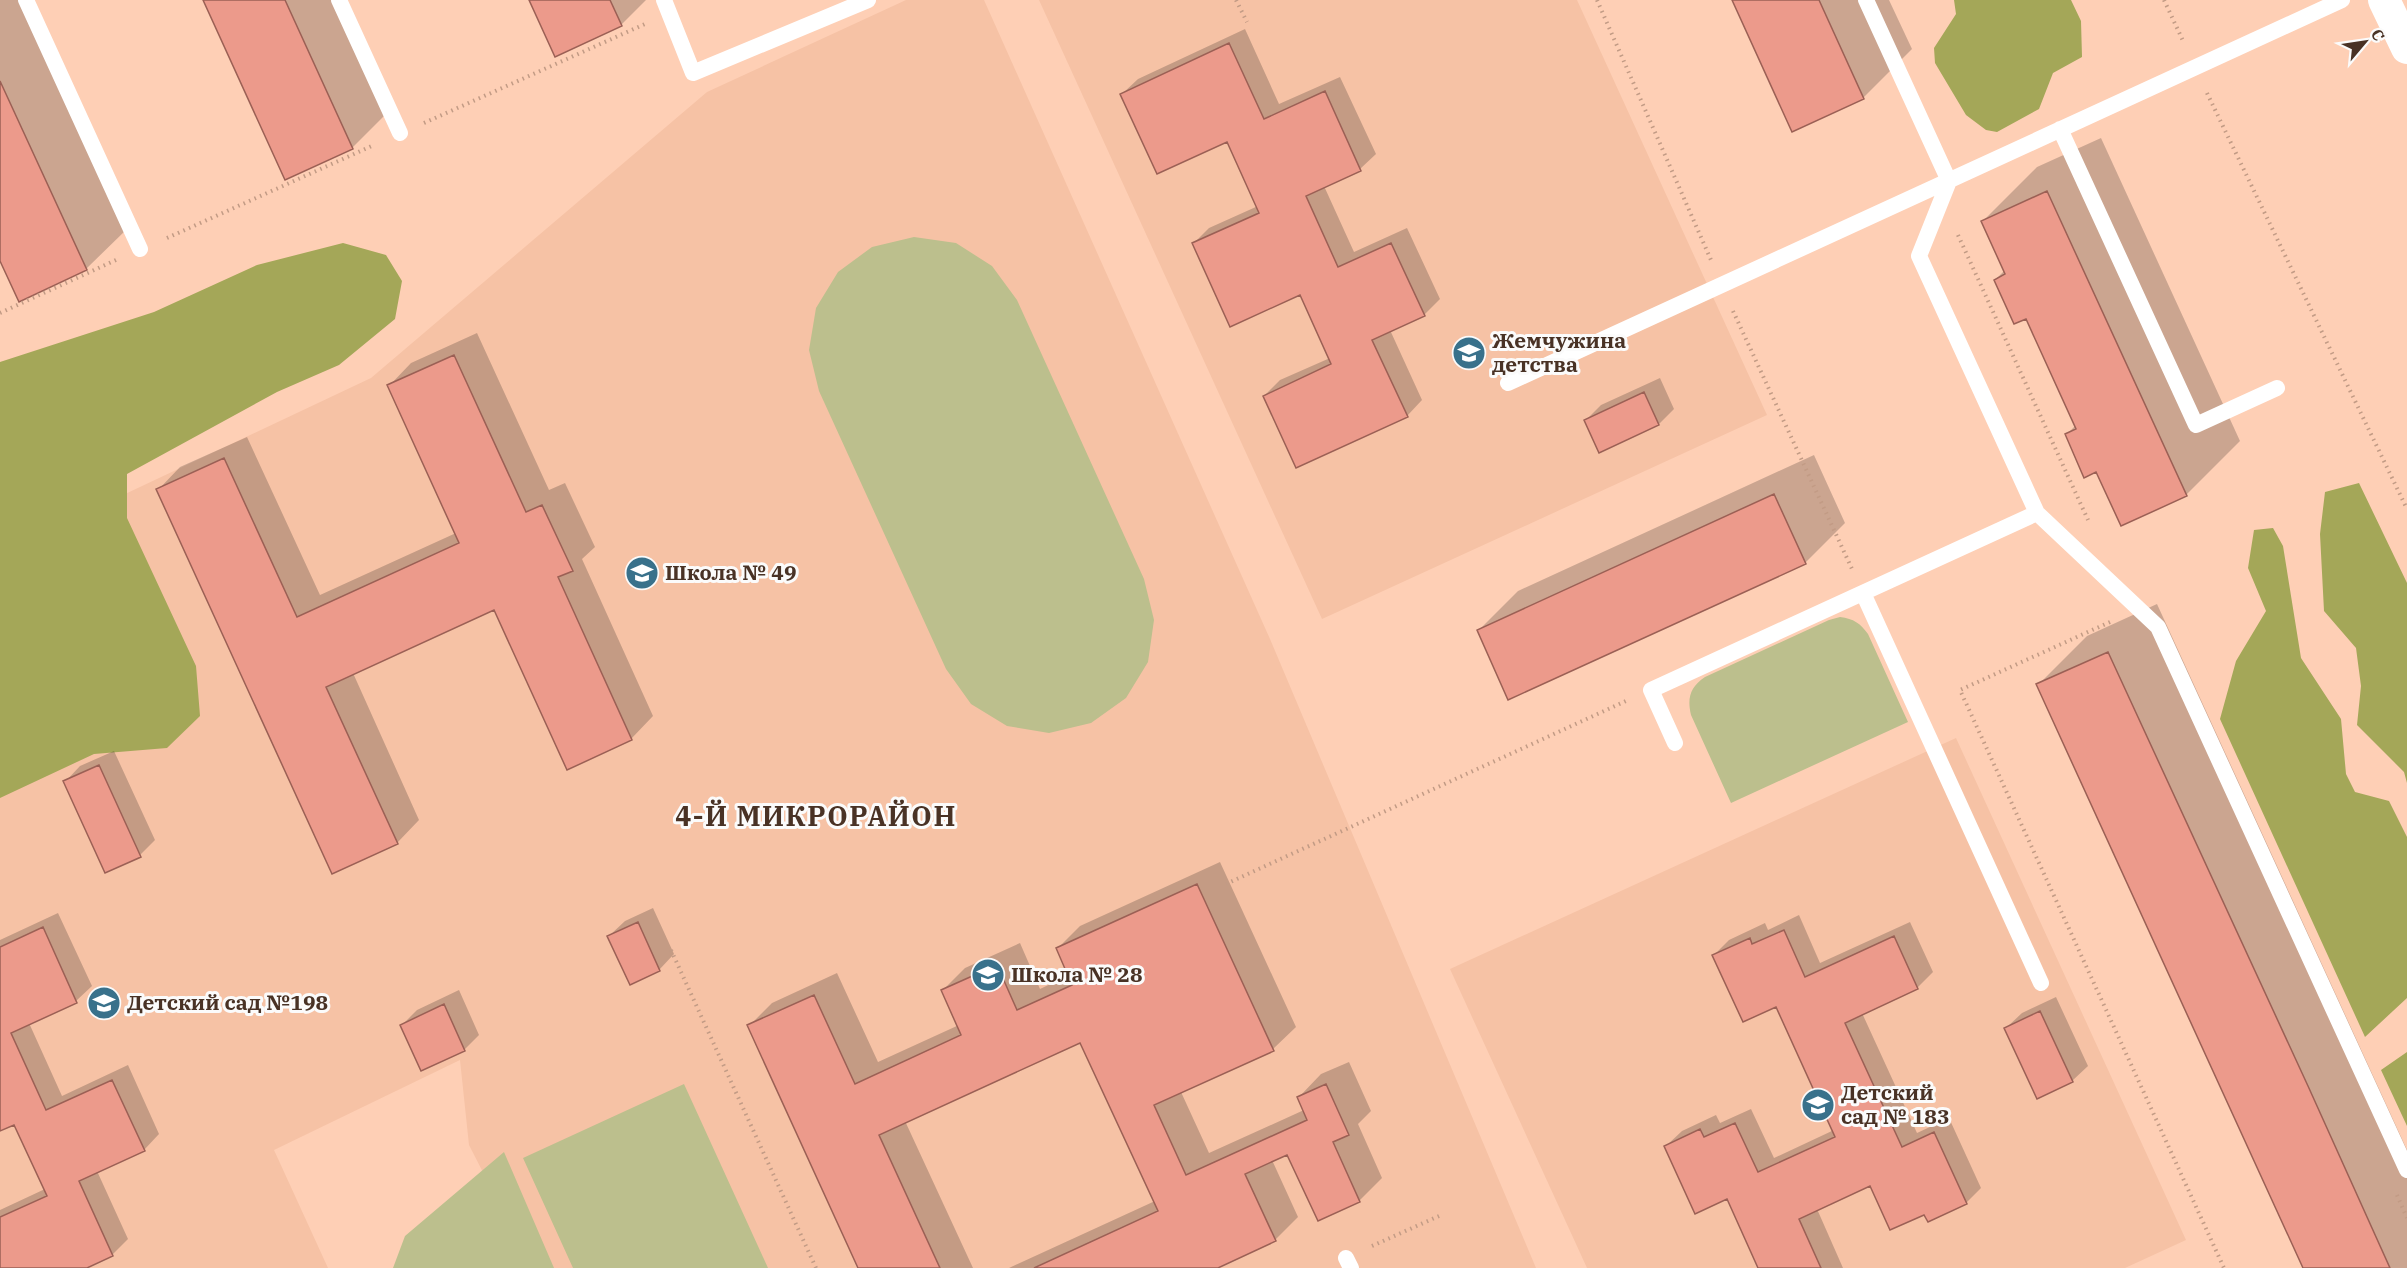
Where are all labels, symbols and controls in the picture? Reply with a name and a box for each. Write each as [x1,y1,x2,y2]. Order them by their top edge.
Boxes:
north arrow [2335,12,2395,72]
text: С [2367,25,2389,44]
place label: Жемчужина детства [1492,326,1626,378]
school or university icon: Жемчужина детства [1451,335,1487,371]
school or university icon: Школа № 49 [624,555,660,591]
place label: Школа № 49 [665,558,797,586]
district label: 4-Й МИКРОРАЙОН [675,798,957,833]
school or university icon: Школа № 28 [970,957,1006,993]
place label: Школа № 28 [1011,960,1143,988]
school or university icon: Детский сад №198 [86,985,122,1021]
place label: Детский сад №198 [127,988,328,1016]
place label: Детский сад № 183 [1841,1078,1950,1130]
school or university icon: Детский сад № 183 [1800,1087,1836,1123]

